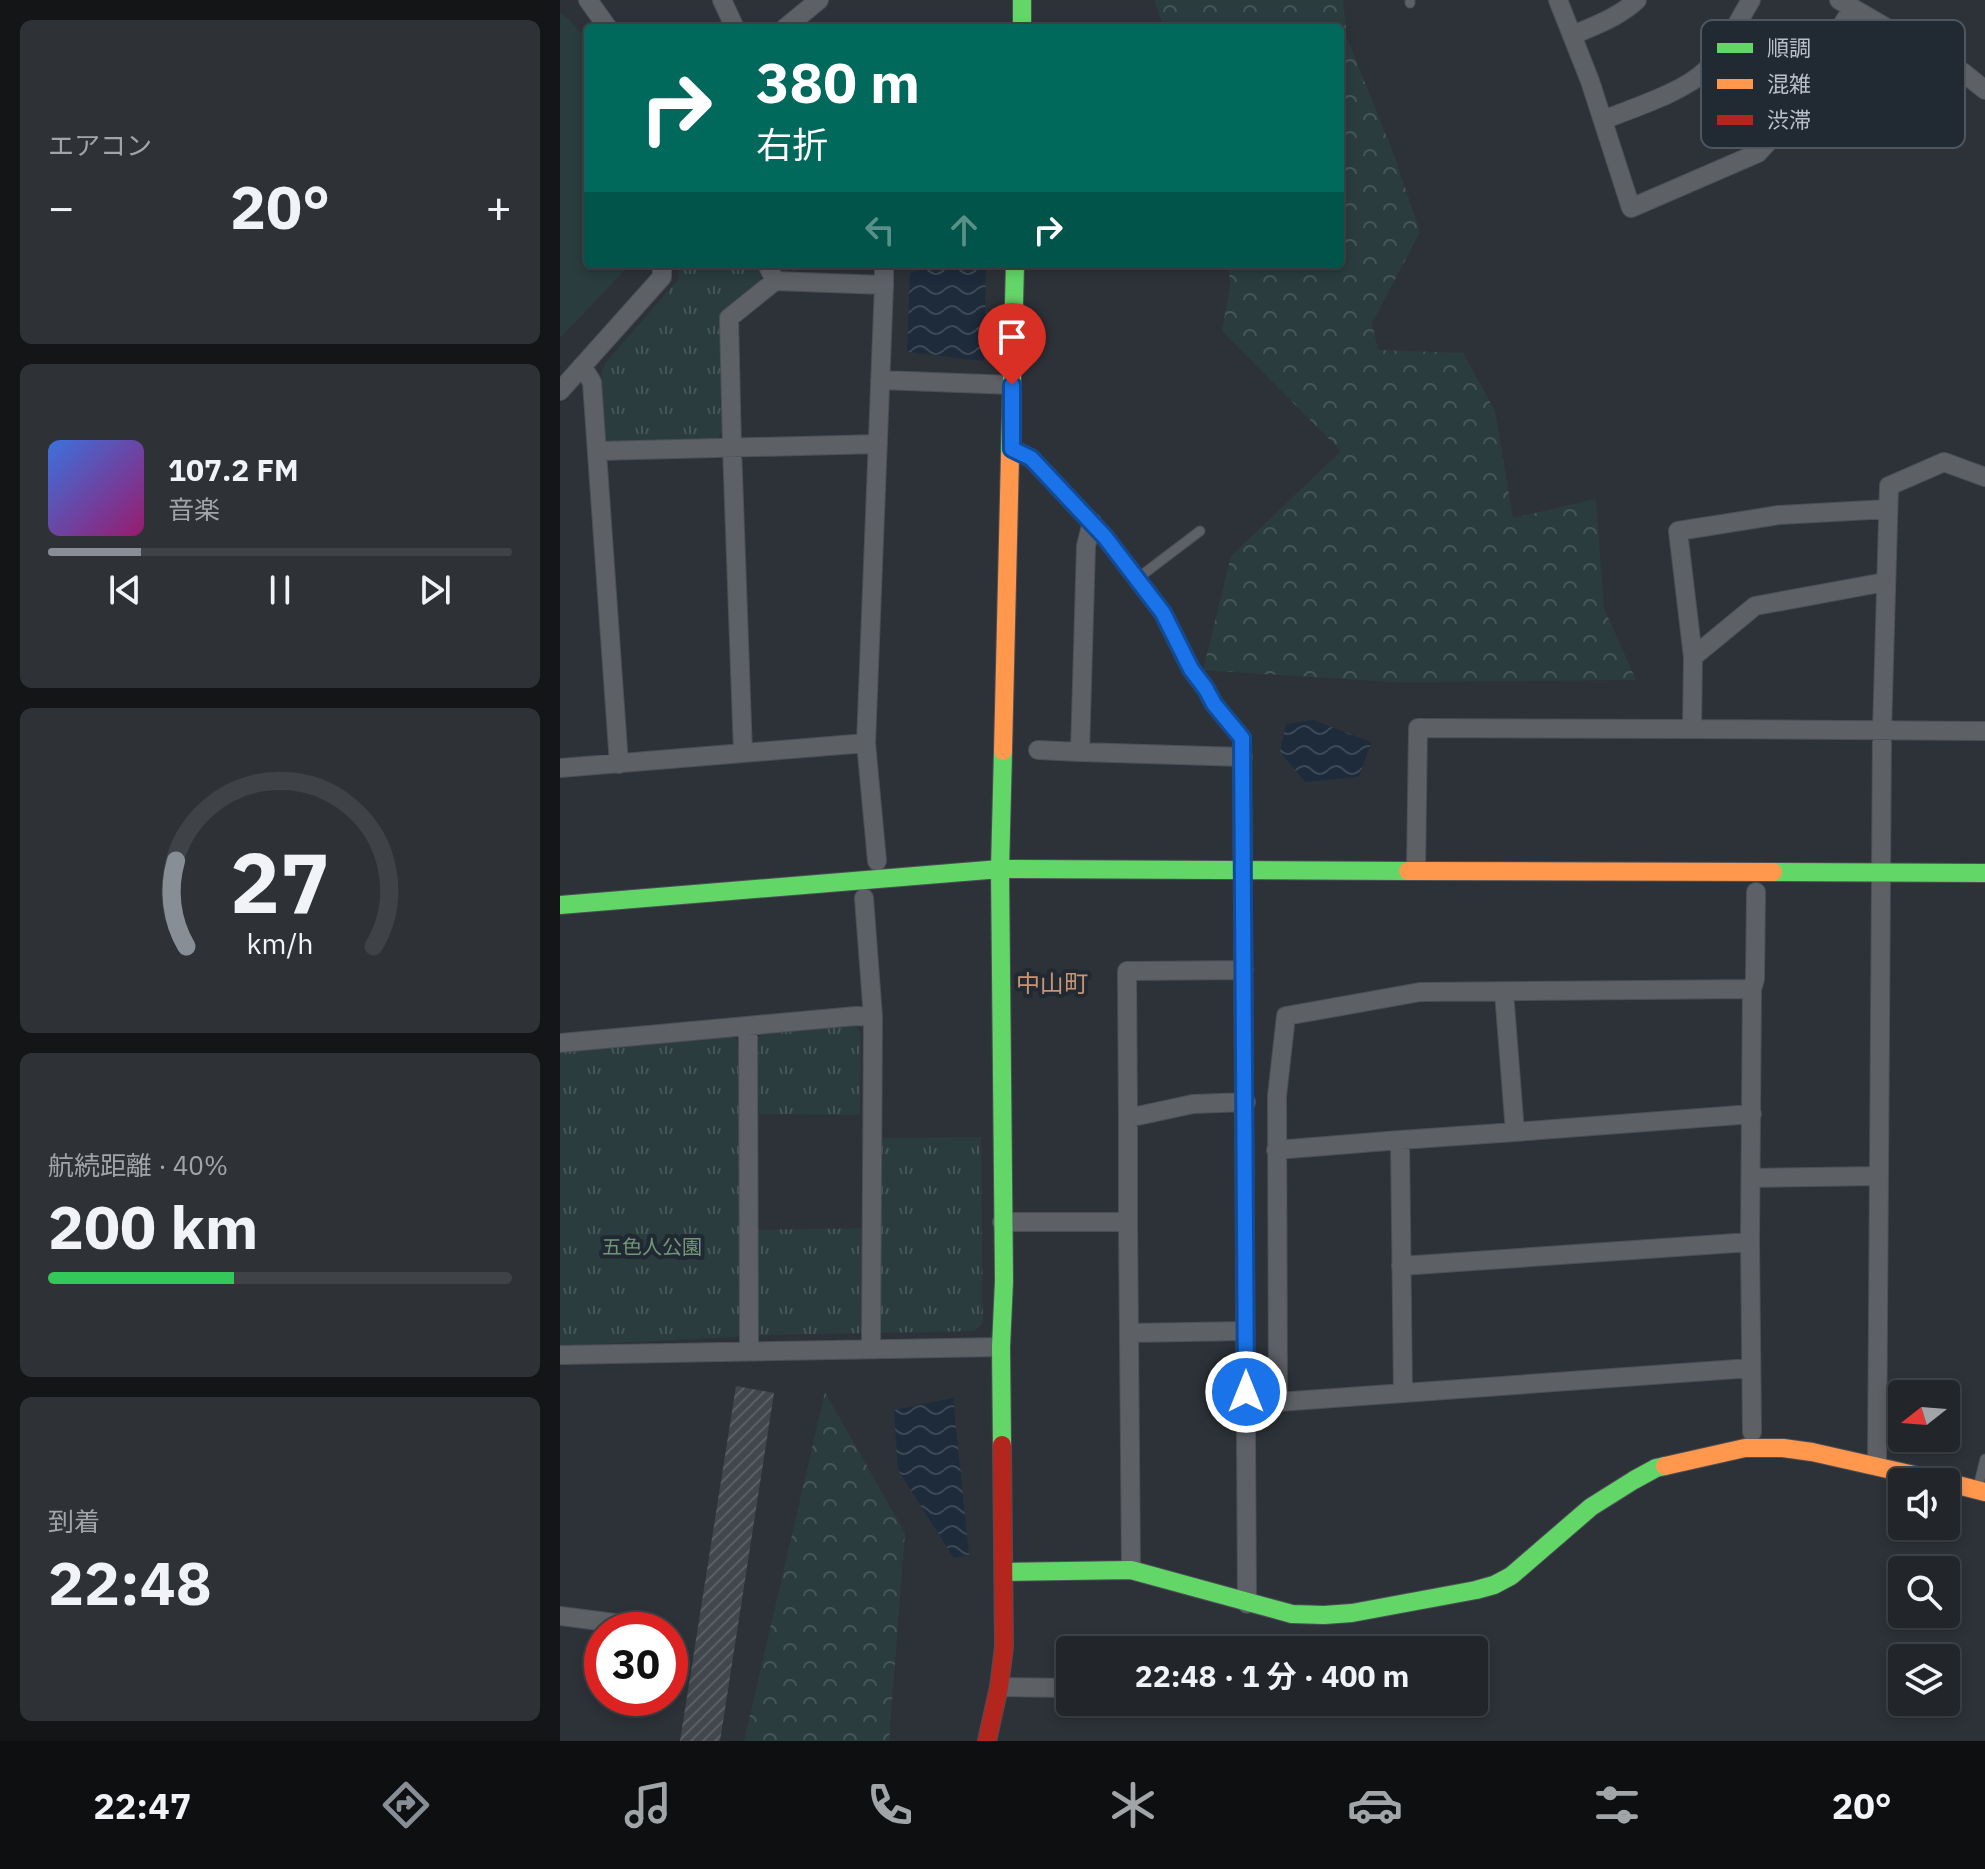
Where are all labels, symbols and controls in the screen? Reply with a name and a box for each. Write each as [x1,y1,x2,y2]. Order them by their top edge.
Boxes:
legend [1701,20,1965,148]
text: 順調 [1767,33,1811,62]
text: 380 m [756,46,920,118]
icon: right [624,56,728,160]
text: 混雑 [1767,69,1811,98]
text: 渋滞 [1767,105,1811,134]
text: 右折 [756,121,828,168]
text: エアコン [48,128,152,162]
text: 20° [230,167,330,246]
text: − [48,178,74,235]
text: + [486,178,512,235]
icon: left [858,208,902,252]
icon: ahead [942,208,986,252]
icon: right [1026,208,1070,252]
pin [978,303,1046,385]
icon: arrive [990,315,1034,359]
text: 107.2 FM [168,450,299,489]
text: 音楽 [168,492,220,526]
icon: previous [103,568,147,612]
icon: pause [258,568,302,612]
icon: next [413,568,457,612]
text: 27 [230,827,330,935]
text: km/h [246,925,314,962]
district label: 中山町 [1016,967,1088,999]
text: 航続距離 · 40% [48,1148,228,1182]
text: 200 km [48,1187,258,1266]
park label: 五色人公園 [602,1233,702,1260]
position arrow [1204,1350,1288,1434]
north arrow [1888,1380,1960,1452]
map controls [1888,1380,1960,1716]
button: sound [1888,1468,1960,1540]
text: 到着 [48,1504,100,1538]
text: 22:48 [48,1543,212,1622]
button: search [1888,1556,1960,1628]
speed limit sign: 30 [584,1612,688,1716]
button: layers [1888,1644,1960,1716]
text: 22:48 · 1 分 · 400 m [1135,1656,1409,1695]
icon: directions [378,1777,434,1833]
icon: music [620,1777,676,1833]
icon: phone [862,1777,918,1833]
icon: climate [1105,1777,1161,1833]
icon: car [1347,1777,1403,1833]
icon: filters [1589,1777,1645,1833]
text: 22:47 [93,1782,191,1829]
text: 20° [1832,1782,1892,1829]

